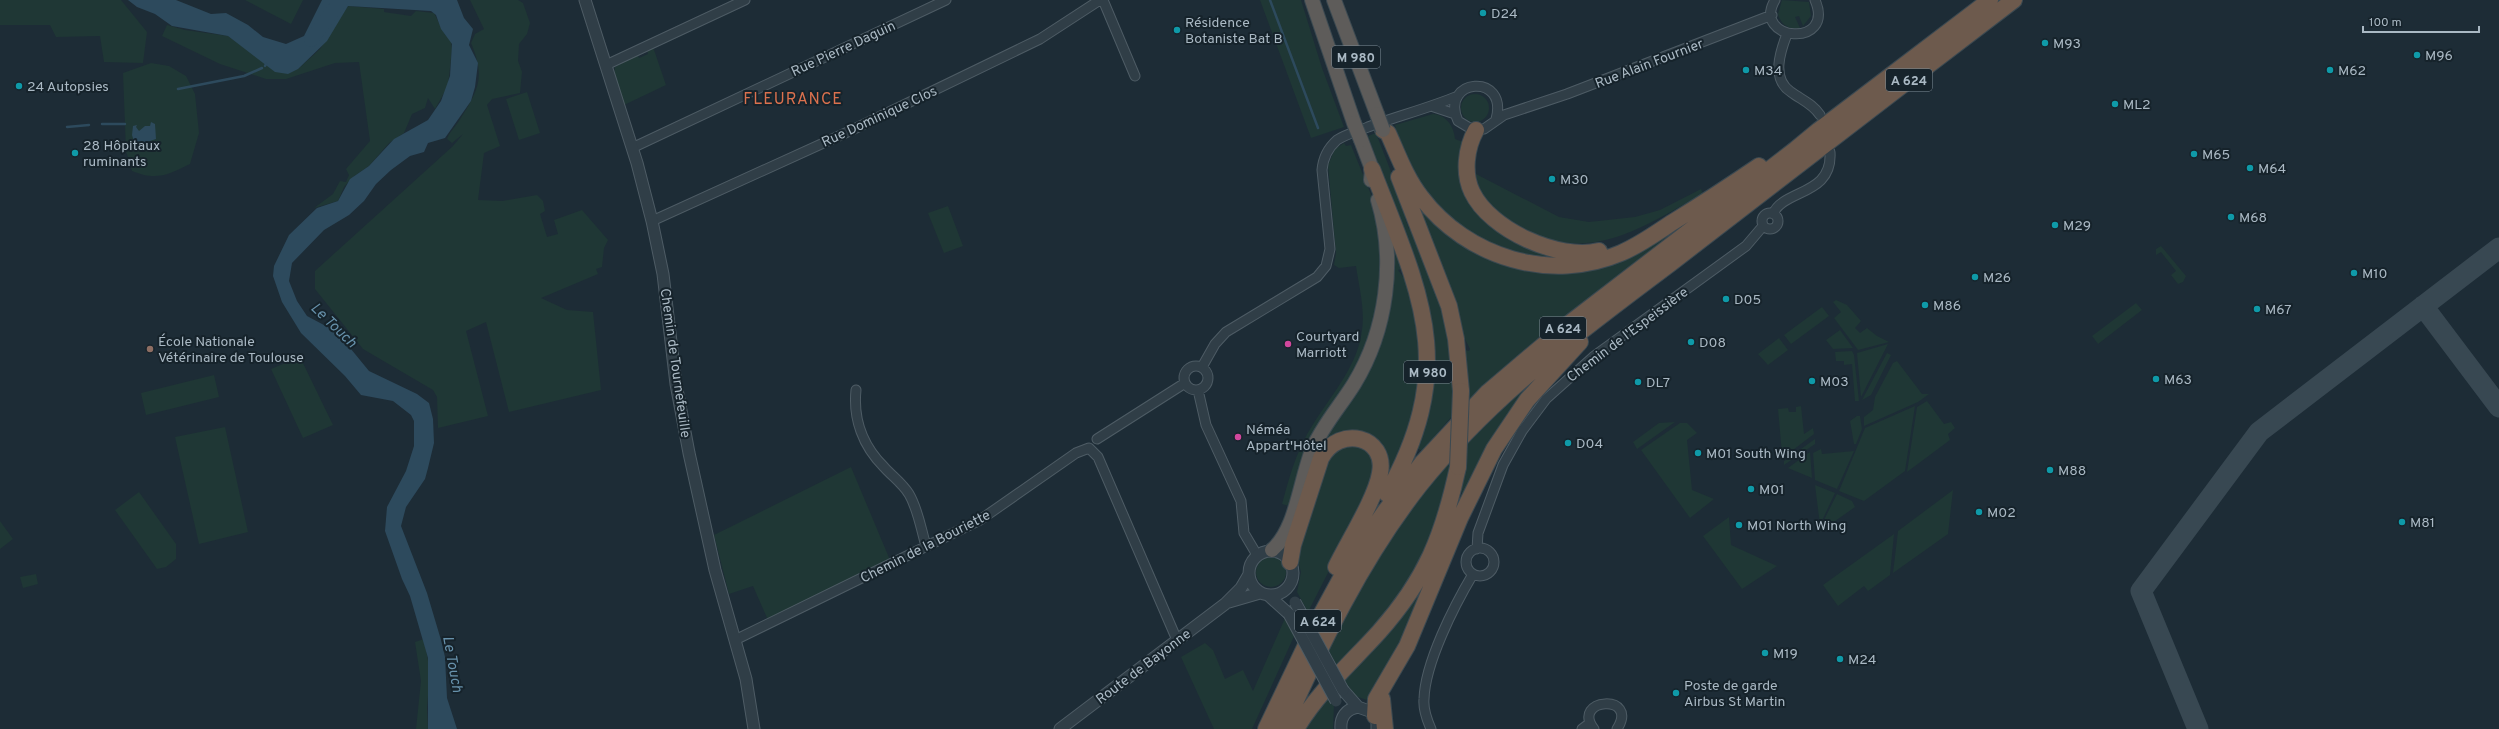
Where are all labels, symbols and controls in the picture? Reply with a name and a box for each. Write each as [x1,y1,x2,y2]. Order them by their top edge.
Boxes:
place label: D24 [1491,6,1518,23]
marker: D24 [1478,8,1488,18]
scale bar [2363,8,2479,34]
place label: Résidence Botaniste Bat B [1185,15,1283,48]
text: 100 m [2369,15,2402,31]
street label: Rue Pierre Daguin [789,18,899,81]
marker: Résidence Botaniste Bat B [1172,25,1182,35]
street label: Rue Alain Fournier [1593,36,1707,93]
place label: M93 [2053,36,2081,53]
marker: M93 [2040,38,2050,48]
road number: M 980 [1332,46,1380,68]
place label: M96 [2425,48,2453,65]
marker: M96 [2412,50,2422,60]
place label: M34 [1754,63,1782,80]
place label: M62 [2338,63,2366,80]
marker: M34 [1741,65,1751,75]
marker: M62 [2325,65,2335,75]
road number: A 624 [1886,69,1932,91]
place label: 24 Autopsies [27,79,109,96]
marker: 24 Autopsies [14,81,24,91]
street label: Rue Dominique Clos [819,83,940,152]
district label: FLEURANCE [743,90,843,110]
place label: ML2 [2123,97,2151,114]
marker: ML2 [2110,99,2120,109]
place label: 28 Hôpitaux ruminants [83,138,160,171]
place label: M65 [2202,147,2230,164]
marker: 28 Hôpitaux ruminants [70,148,80,158]
marker: M65 [2189,149,2199,159]
place label: M64 [2258,161,2286,178]
marker: M64 [2245,163,2255,173]
place label: M30 [1560,172,1589,189]
marker: M30 [1547,174,1557,184]
place label: M68 [2239,210,2267,227]
marker: M68 [2226,212,2236,222]
place label: M29 [2063,218,2091,235]
marker: M29 [2050,220,2060,230]
place label: M10 [2362,266,2387,283]
marker: M10 [2349,268,2359,278]
place label: M26 [1983,270,2011,287]
marker: M26 [1970,272,1980,282]
street label: Chemin de l'Espeissière [1564,284,1692,386]
street label: Chemin de Tournefeuille [656,287,693,439]
place label: D05 [1734,292,1761,309]
marker: D05 [1721,294,1731,304]
place label: M86 [1933,298,1961,315]
water label: Le Touch [306,299,360,353]
marker: M86 [1920,300,1930,310]
place label: M67 [2265,302,2292,319]
marker: M67 [2252,304,2262,314]
road number: A 624 [1540,317,1586,339]
place label: Courtyard Marriott [1296,329,1359,362]
place label: École Nationale Vétérinaire de Toulouse [158,333,304,367]
place label: D08 [1699,335,1726,352]
marker: D08 [1686,337,1696,347]
marker: Courtyard Marriott [1283,339,1293,349]
marker: École Nationale Vétérinaire de Toulouse [145,344,155,354]
road number: M 980 [1404,361,1452,383]
place label: M63 [2164,372,2192,389]
place label: M03 [1820,374,1849,391]
marker: M63 [2151,374,2161,384]
place label: DL7 [1646,375,1670,392]
marker: M03 [1807,376,1817,386]
marker: DL7 [1633,377,1643,387]
place label: Néméa Appart'Hôtel [1246,422,1327,455]
marker: Néméa Appart'Hôtel [1233,432,1243,442]
place label: D04 [1576,436,1603,453]
marker: D04 [1563,438,1573,448]
place label: M01 South Wing [1706,446,1806,463]
marker: M01 South Wing [1693,448,1703,458]
place label: M88 [2058,463,2086,480]
marker: M88 [2045,465,2055,475]
place label: M01 [1759,482,1784,499]
marker: M01 [1746,484,1756,494]
place label: M02 [1987,505,2016,522]
street label: Chemin de la Bouriette [858,507,994,588]
marker: M02 [1974,507,1984,517]
place label: M81 [2410,515,2435,532]
marker: M81 [2397,517,2407,527]
place label: M01 North Wing [1747,518,1846,535]
marker: M01 North Wing [1734,520,1744,530]
road number: A 624 [1295,610,1341,632]
street label: Route de Bayonne [1093,626,1195,709]
water label: Le Touch [437,634,466,694]
place label: M19 [1773,646,1798,663]
marker: M19 [1760,648,1770,658]
place label: M24 [1848,652,1876,669]
marker: M24 [1835,654,1845,664]
place label: Poste de garde Airbus St Martin [1684,678,1785,711]
marker: Poste de garde Airbus St Martin [1671,688,1681,698]

